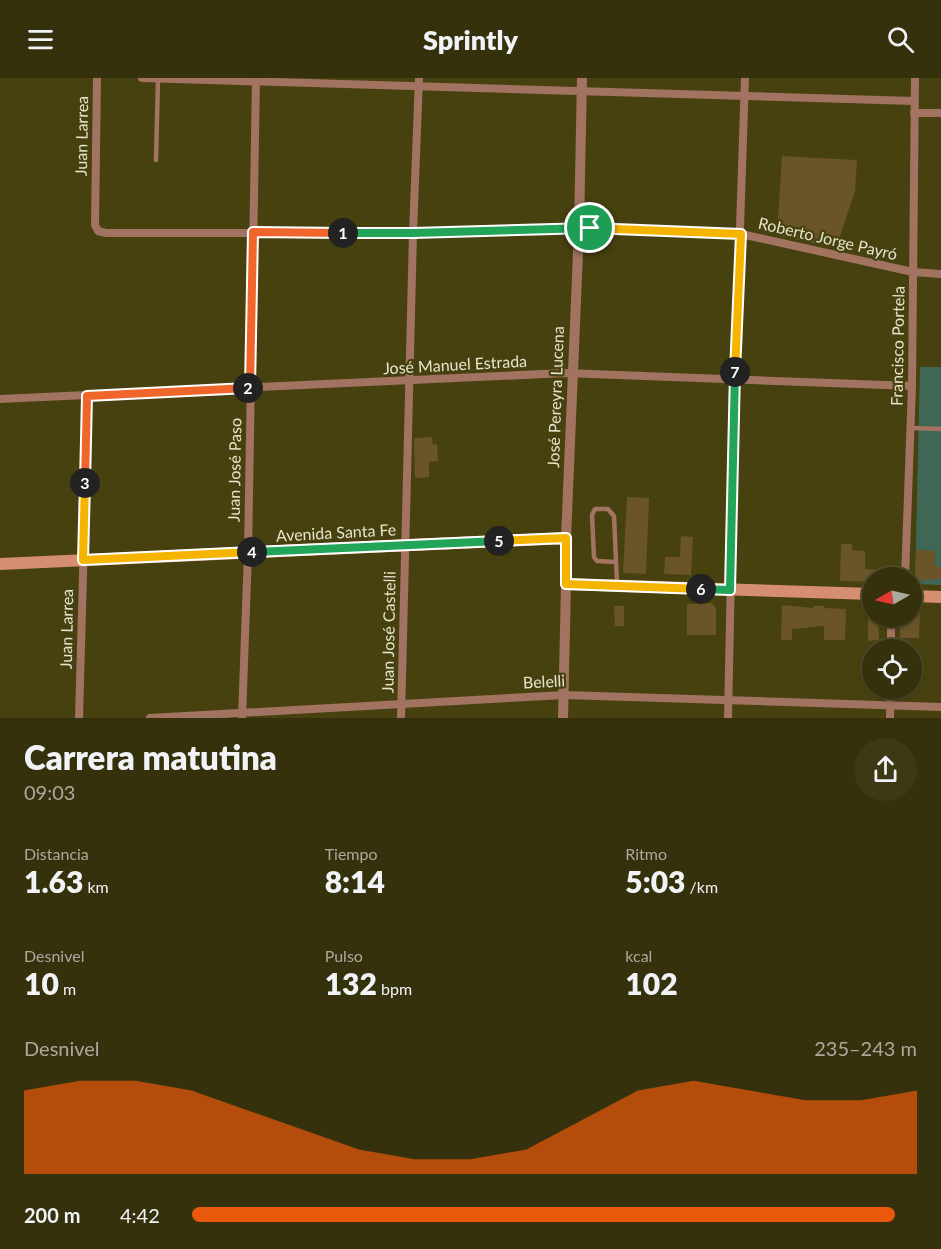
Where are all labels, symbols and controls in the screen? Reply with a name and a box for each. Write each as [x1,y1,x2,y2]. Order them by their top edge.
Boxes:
icon: menu [24,23,57,56]
text: Sprintly [423,23,518,56]
icon: search [884,23,917,56]
street label: Juan Larrea [71,96,91,176]
pin [564,202,615,253]
icon: arrive [573,211,606,244]
street label: Roberto Jorge Payró [757,213,899,263]
pin: 1 [328,218,358,248]
text: 1 [338,223,348,242]
street label: Francisco Portela [886,286,908,406]
street label: José Pereyra Lucena [543,326,567,468]
street label: José Manuel Estrada [383,351,527,377]
pin: 7 [720,357,750,387]
text: 7 [730,362,740,381]
pin: 2 [233,373,263,403]
text: 2 [243,378,253,397]
street label: Juan José Paso [224,418,244,522]
pin: 3 [70,468,100,498]
text: 3 [80,473,90,492]
street label: Avenida Santa Fe [275,519,397,545]
pin: 5 [484,526,514,556]
text: 5 [494,531,504,550]
pin: 4 [237,537,267,567]
text: 4 [247,542,257,561]
north arrow [862,567,922,627]
map controls [862,567,922,699]
street label: Juan José Castelli [377,571,399,693]
pin: 6 [686,574,716,604]
text: 6 [696,579,706,598]
street label: Juan Larrea [56,589,76,669]
button: locate [862,639,922,699]
street label: Belelli [522,670,566,692]
text: Carrera matutina [24,737,277,777]
button: share [854,738,917,801]
text: 09:03 [24,780,75,804]
text: Distancia [24,844,89,863]
text: Tiempo [325,844,378,863]
text: Ritmo [625,844,667,863]
text: 1.63 [24,863,83,899]
text: 8:14 [325,863,385,899]
text: 5:03 [625,863,685,899]
text: km [83,877,109,896]
text: /km [685,877,718,896]
text: Desnivel [24,946,84,965]
text: Pulso [325,946,363,965]
text: kcal [625,946,652,965]
text: 10 [24,965,59,1001]
text: 132 [325,965,377,1001]
text: 102 [625,965,678,1001]
text: m [59,979,76,998]
text: bpm [377,979,412,998]
text: Desnivel [24,1036,100,1060]
text: 235–243 m [814,1036,917,1060]
text: 200 m [24,1203,80,1227]
text: 4:42 [120,1203,160,1227]

